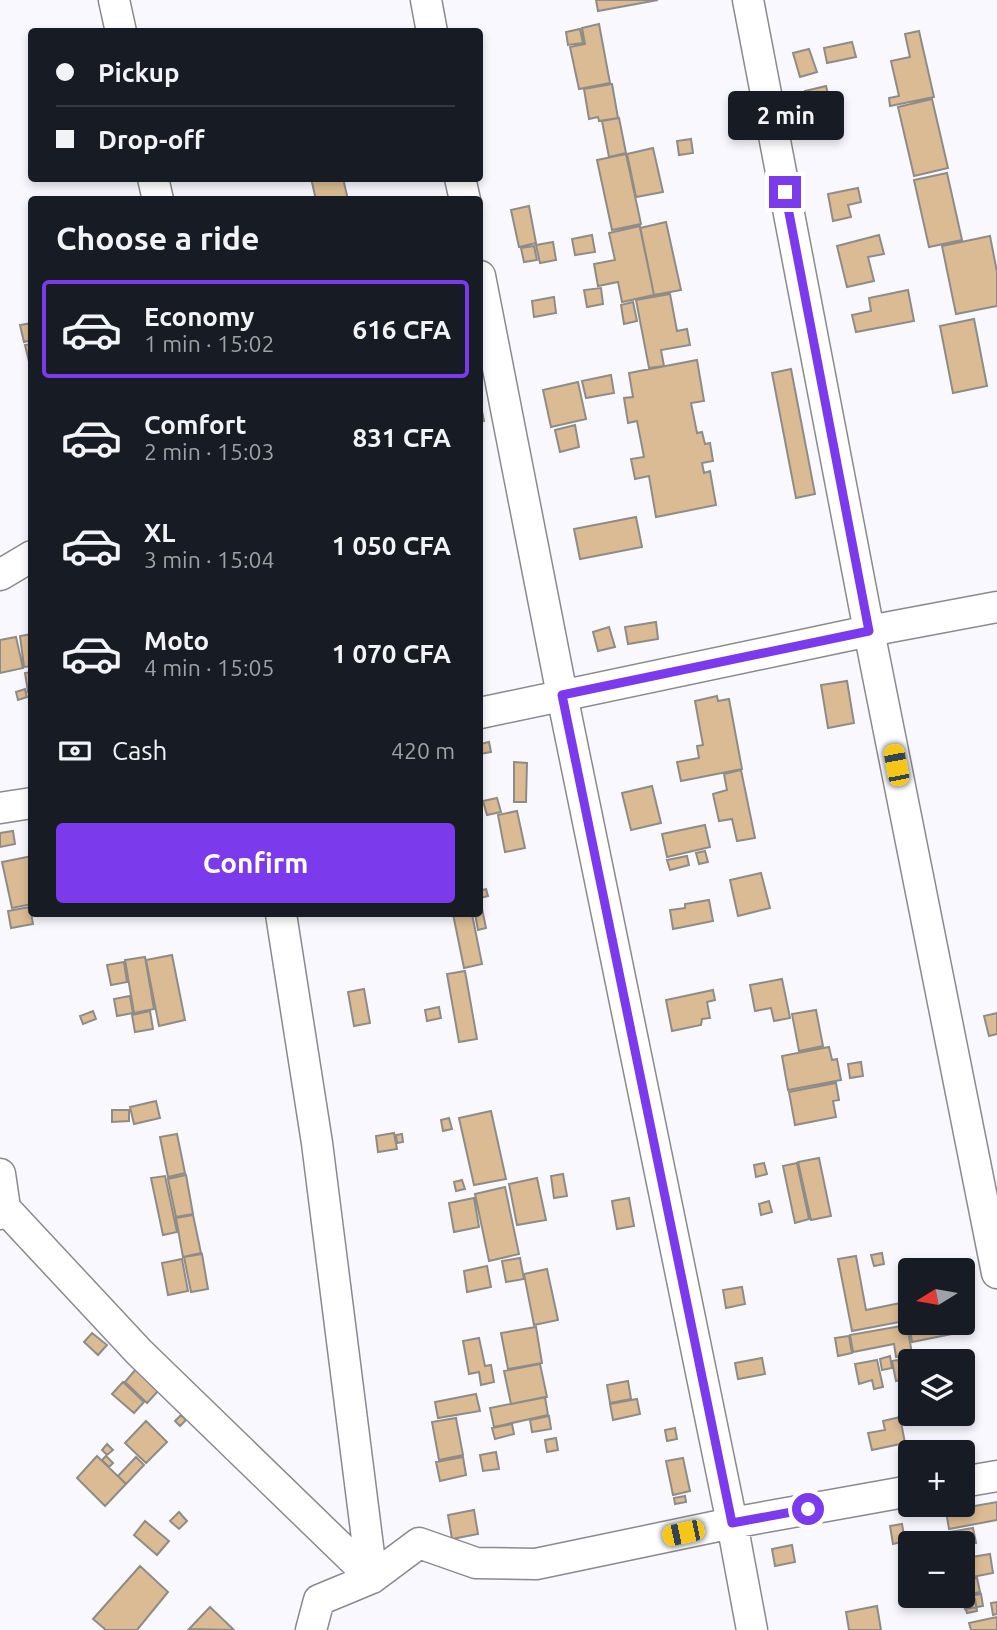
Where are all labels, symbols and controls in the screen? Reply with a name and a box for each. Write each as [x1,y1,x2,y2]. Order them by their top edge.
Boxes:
text: Pickup [98,58,180,87]
callout: 2 min [727,90,843,140]
text: 2 min [757,103,815,128]
text: Drop-off [98,125,205,154]
route end [769,176,801,208]
text: Choose a ride [56,220,259,256]
icon: car [60,298,123,361]
text: Economy [144,302,254,331]
text: 616 CFA [353,315,451,344]
text: 1 min · 15:02 [144,331,275,356]
icon: car [60,406,123,469]
text: Comfort [144,410,247,439]
text: 831 CFA [353,423,451,452]
text: 2 min · 15:03 [144,439,275,464]
icon: car [60,514,123,577]
text: XL [144,518,175,547]
text: 1 050 CFA [332,531,451,560]
text: 3 min · 15:04 [144,547,275,572]
icon: car [60,622,123,685]
text: Moto [144,626,209,655]
text: 1 070 CFA [332,639,451,668]
text: 4 min · 15:05 [144,655,275,680]
icon: cash [56,732,94,770]
text: Cash [112,736,167,765]
text: 420 m [391,738,455,763]
car [882,742,911,788]
button: Confirm [56,823,455,903]
north arrow [898,1258,975,1335]
map controls [898,1258,975,1608]
button: layers [898,1349,975,1426]
button: + [898,1440,975,1517]
route start [792,1493,824,1525]
car [661,1518,706,1548]
button: − [898,1531,975,1608]

